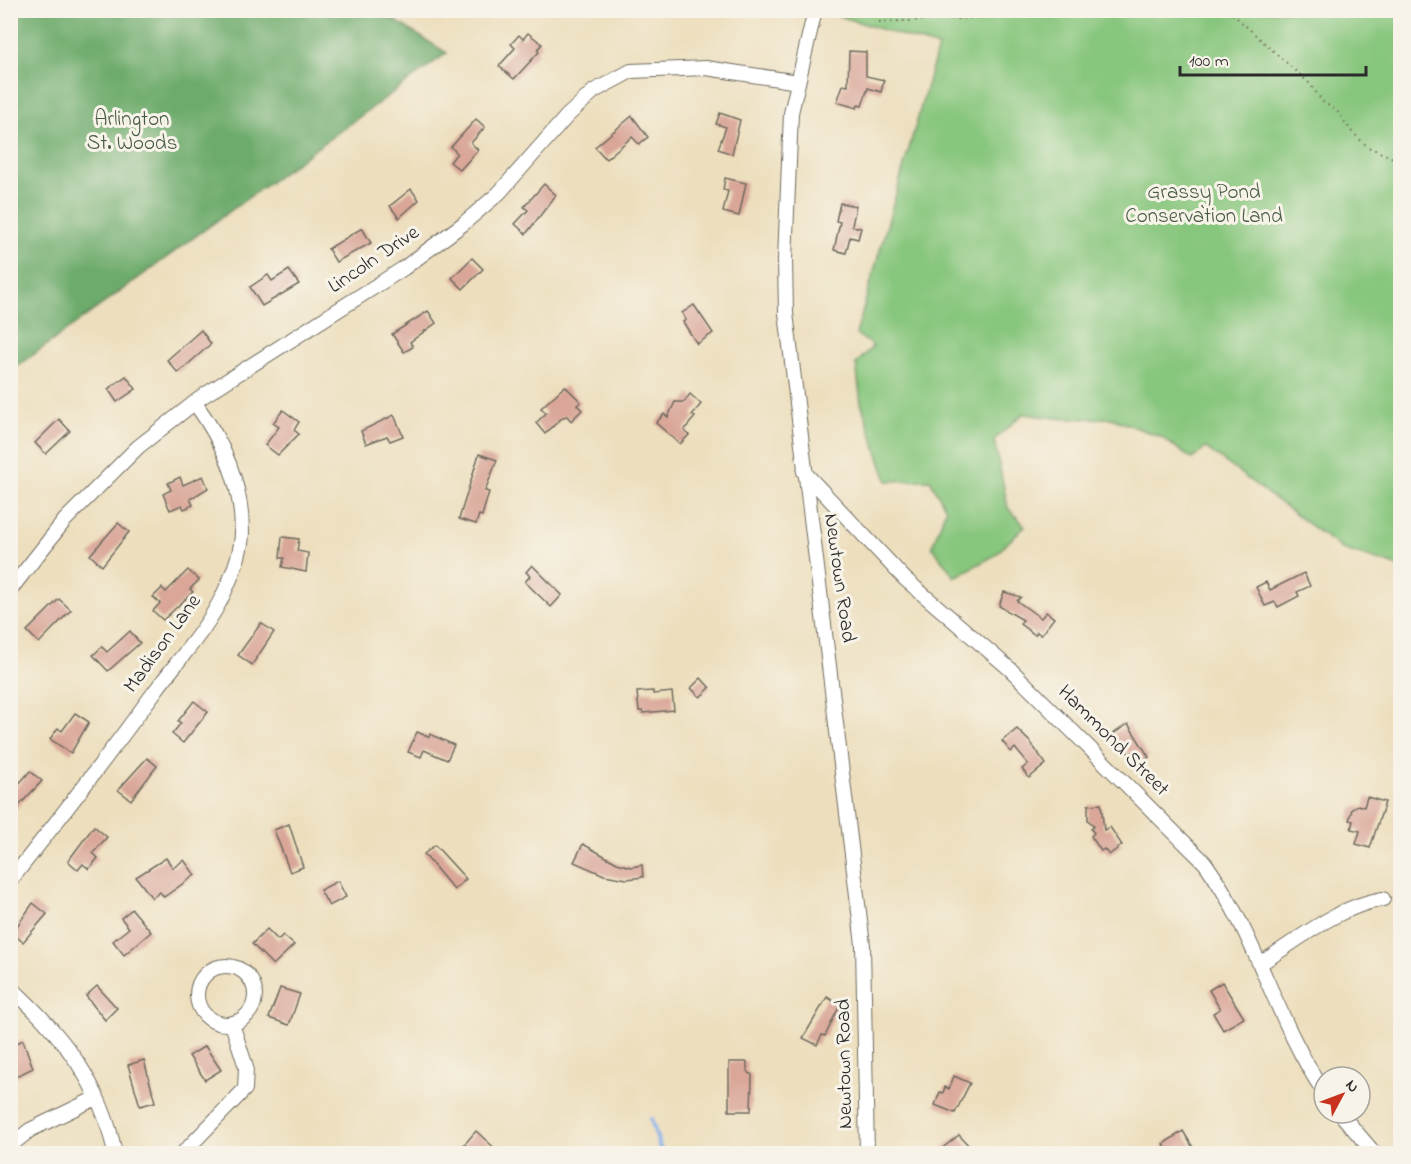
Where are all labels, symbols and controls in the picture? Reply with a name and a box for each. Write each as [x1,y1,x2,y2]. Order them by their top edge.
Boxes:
scale bar [1180,39,1366,77]
text: 100 m [1189,49,1229,75]
park label: Arlington St. Woods [87,105,177,159]
park label: Grassy Pond Conservation Land [1125,178,1283,232]
street label: Lincoln Drive [322,218,426,302]
street label: Newtown Road [815,511,863,645]
street label: Madison Lane [117,588,209,700]
street label: Hammond Street [1050,678,1176,804]
street label: Newtown Road [829,998,861,1129]
north arrow [1312,1065,1372,1125]
text: N [1339,1075,1365,1099]

